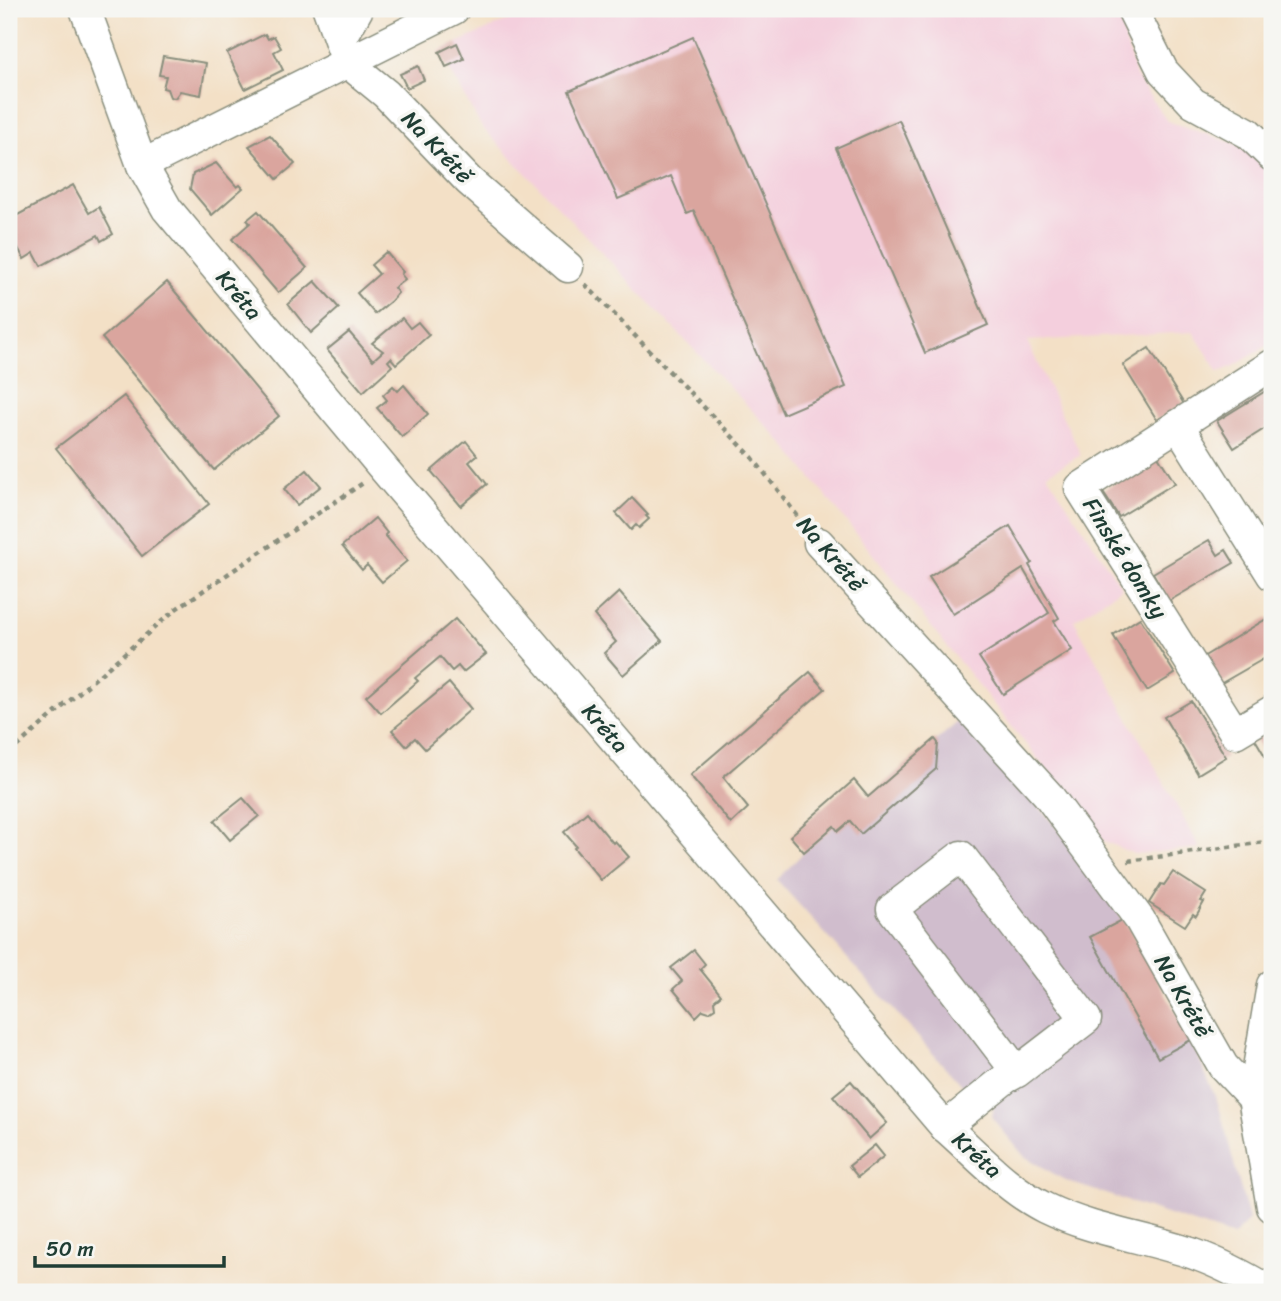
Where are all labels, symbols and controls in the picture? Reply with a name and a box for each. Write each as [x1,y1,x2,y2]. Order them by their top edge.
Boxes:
street label: Na Krétě [391,100,485,195]
street label: Kréta [205,260,273,330]
street label: Finské domky [1071,489,1179,627]
street label: Na Krétě [786,506,878,603]
street label: Kréta [571,693,639,763]
street label: Na Krétě [1143,947,1224,1047]
street label: Kréta [942,1121,1012,1189]
scale bar [35,1224,224,1268]
text: 50 m [46,1230,94,1268]

